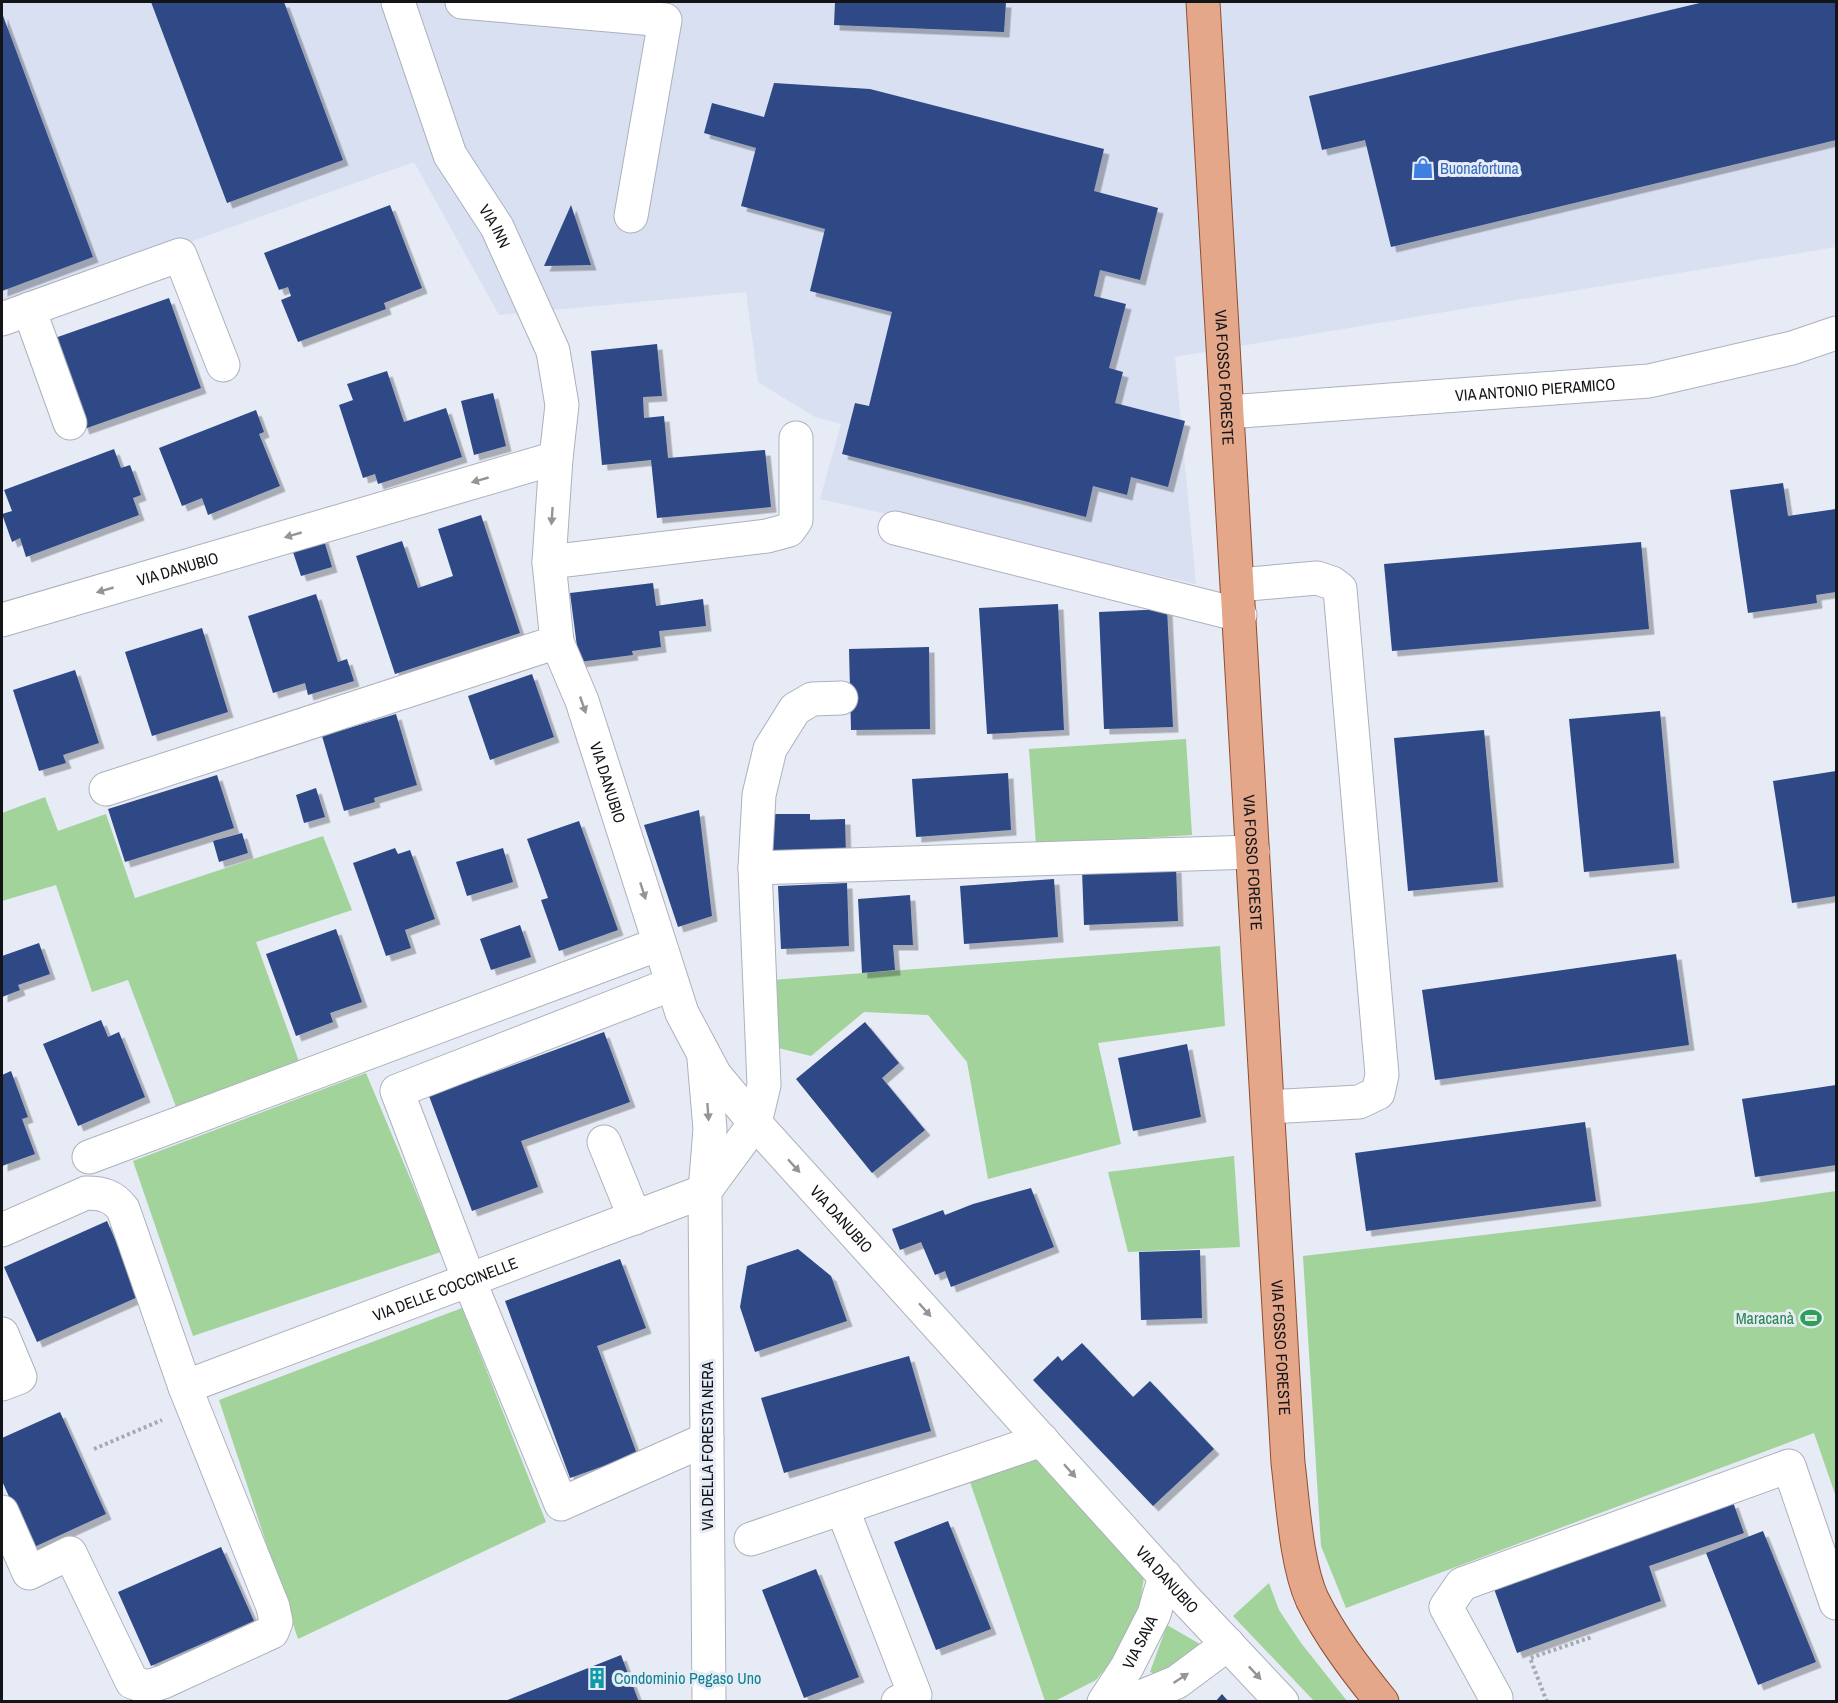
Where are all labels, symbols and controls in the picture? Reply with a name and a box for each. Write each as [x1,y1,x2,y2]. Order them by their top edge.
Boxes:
shop icon: Buonafortuna [1411,156,1435,180]
place label: Buonafortuna [1440,157,1519,179]
street label: VIA INN [474,200,516,251]
street label: VIA FOSSO FORESTE [1210,309,1240,446]
street label: VIA ANTONIO PIERAMICO [1454,373,1616,406]
one-way arrow [471,476,489,485]
one-way arrow [547,507,557,526]
one-way arrow [283,531,301,540]
street label: VIA DANUBIO [134,546,221,591]
one-way arrow [96,585,114,595]
one-way arrow [579,696,589,714]
street label: VIA DANUBIO [585,739,631,826]
street label: VIA FOSSO FORESTE [1238,794,1268,931]
one-way arrow [638,882,648,900]
one-way arrow [703,1102,713,1121]
one-way arrow [787,1158,800,1173]
street label: VIA DANUBIO [805,1180,878,1257]
street label: VIA DELLE COCCINELLE [370,1252,521,1326]
street label: VIA FOSSO FORESTE [1266,1279,1296,1416]
one-way arrow [918,1303,932,1318]
sports icon: Maracanà [1799,1306,1823,1330]
place label: Maracanà [1736,1307,1795,1329]
street label: VIA DELLA FORESTA NERA [696,1361,718,1530]
one-way arrow [1063,1463,1076,1478]
street label: VIA DANUBIO [1131,1541,1204,1618]
street label: VIA SAVA [1117,1611,1163,1672]
one-way arrow [1248,1665,1262,1680]
building icon: Condominio Pegaso Uno [585,1666,609,1690]
place label: Condominio Pegaso Uno [614,1667,761,1689]
one-way arrow [1173,1672,1189,1683]

